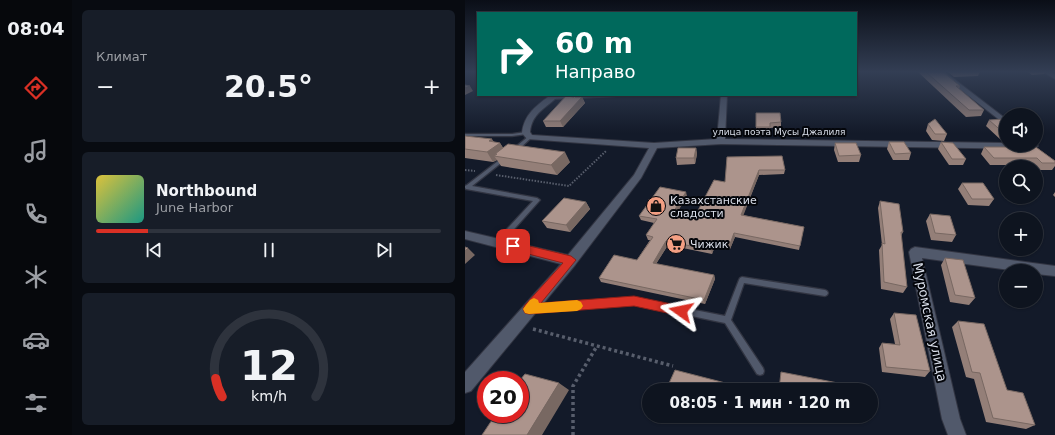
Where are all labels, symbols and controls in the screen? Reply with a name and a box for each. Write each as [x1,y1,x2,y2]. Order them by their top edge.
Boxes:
text: 08:04 [7,18,65,39]
text: 60 m [555,27,633,60]
icon: right [489,28,541,80]
text: Климат [96,49,147,64]
text: Направо [555,61,635,82]
text: 20.5° [224,69,313,104]
icon: directions [22,74,50,102]
text: − [96,74,114,99]
text: + [423,74,441,99]
map controls [999,108,1043,308]
button: sound [999,108,1043,152]
street label: улица поэта Мусы Джалиля [713,127,845,137]
icon: music [22,137,50,165]
button: search [999,160,1043,204]
text: Northbound [156,182,257,200]
place label: Казахстанские сладости [670,194,757,220]
shop icon: Казахстанские сладости [645,195,667,217]
icon: phone [22,200,50,228]
text: June Harbor [156,200,233,215]
button: + [999,212,1043,256]
pin [496,229,530,263]
supermarket icon: Чижик [665,233,687,255]
icon: arrive [502,235,524,257]
place label: Чижик [690,238,729,251]
icon: previous [143,239,165,261]
icon: pause [258,239,280,261]
icon: next [373,239,395,261]
street label: Муромская улица [910,261,950,383]
icon: climate [22,263,50,291]
button: − [999,264,1043,308]
position arrow [660,290,702,332]
icon: car [22,326,50,354]
text: 12 [240,341,297,390]
speed limit sign: 20 [477,371,529,423]
text: km/h [250,388,287,404]
icon: filters [22,389,50,417]
text: 08:05 · 1 мин · 120 m [670,394,851,412]

